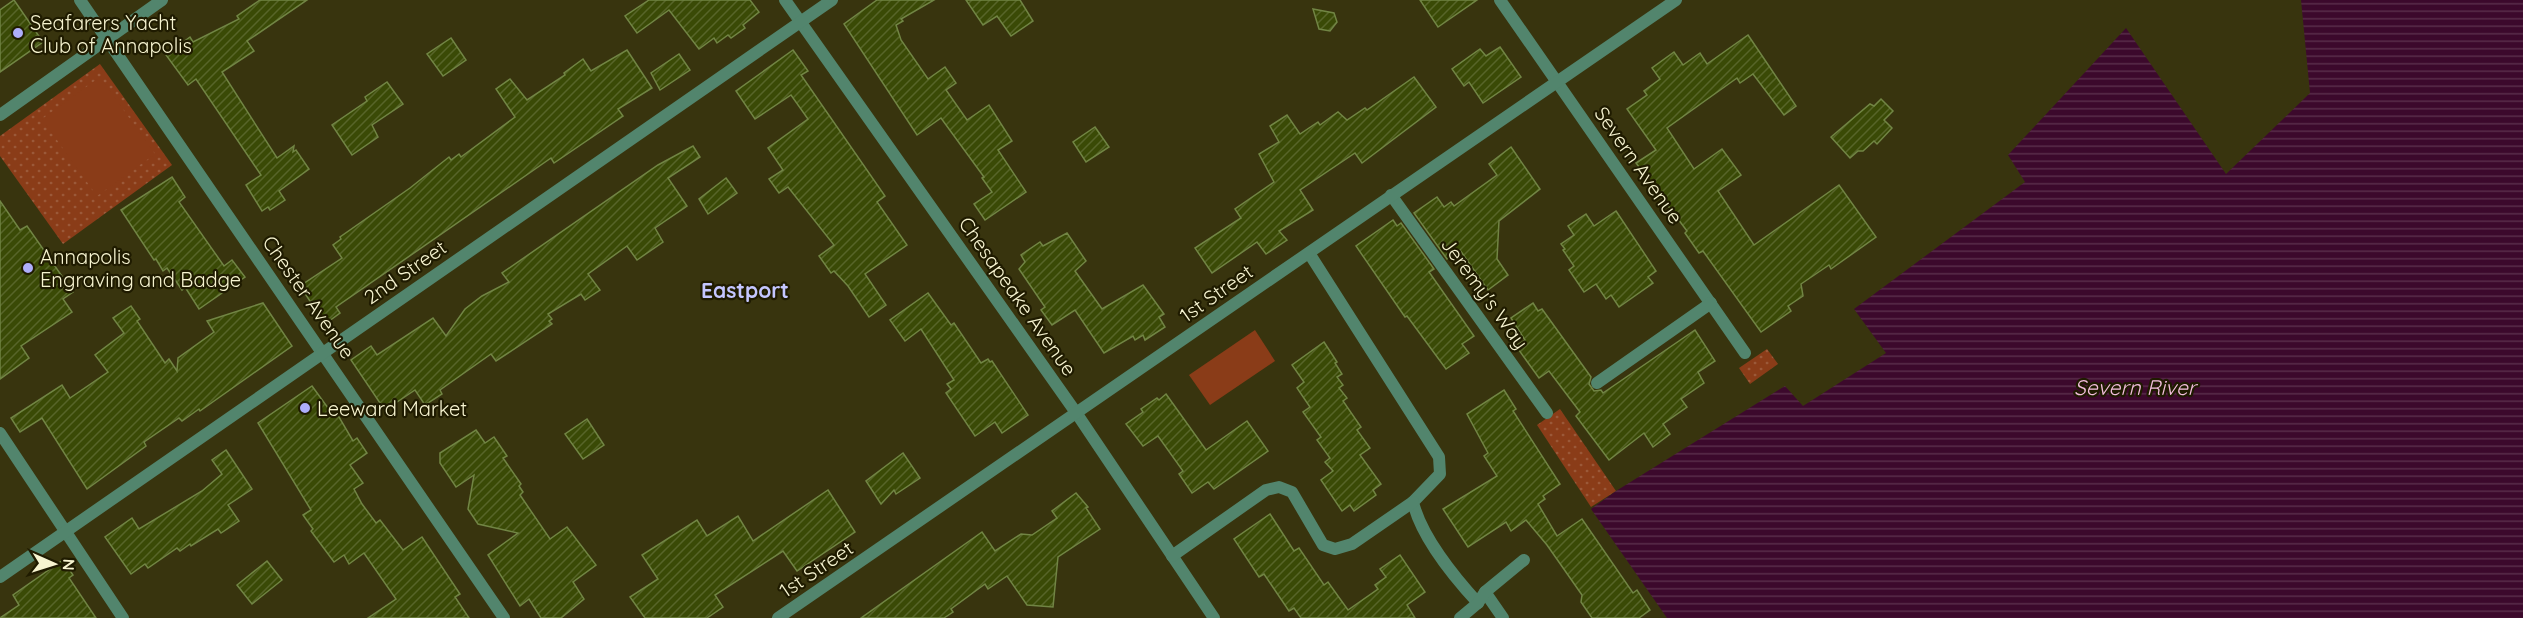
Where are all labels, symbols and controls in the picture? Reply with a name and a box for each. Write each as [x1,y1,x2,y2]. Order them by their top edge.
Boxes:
place label: Seafarers Yacht Club of Annapolis [30,10,192,58]
marker: Seafarers Yacht Club of Annapolis [11,26,25,40]
street label: Severn Avenue [1589,102,1689,228]
street label: Chesapeake Avenue [954,212,1082,380]
street label: Chester Avenue [257,231,361,363]
street label: Jeremy's Way [1436,232,1534,354]
street label: 2nd Street [359,234,451,309]
place label: Annapolis Engraving and Badge [40,244,241,292]
street label: 1st Street [1175,259,1258,327]
marker: Annapolis Engraving and Badge [21,261,35,275]
district label: Eastport [701,277,789,303]
water label: Severn River [2074,374,2199,400]
place label: Leeward Market [317,396,467,421]
marker: Leeward Market [298,401,312,415]
north arrow [24,534,84,594]
street label: 1st Street [774,535,858,603]
text: N [59,558,79,571]

